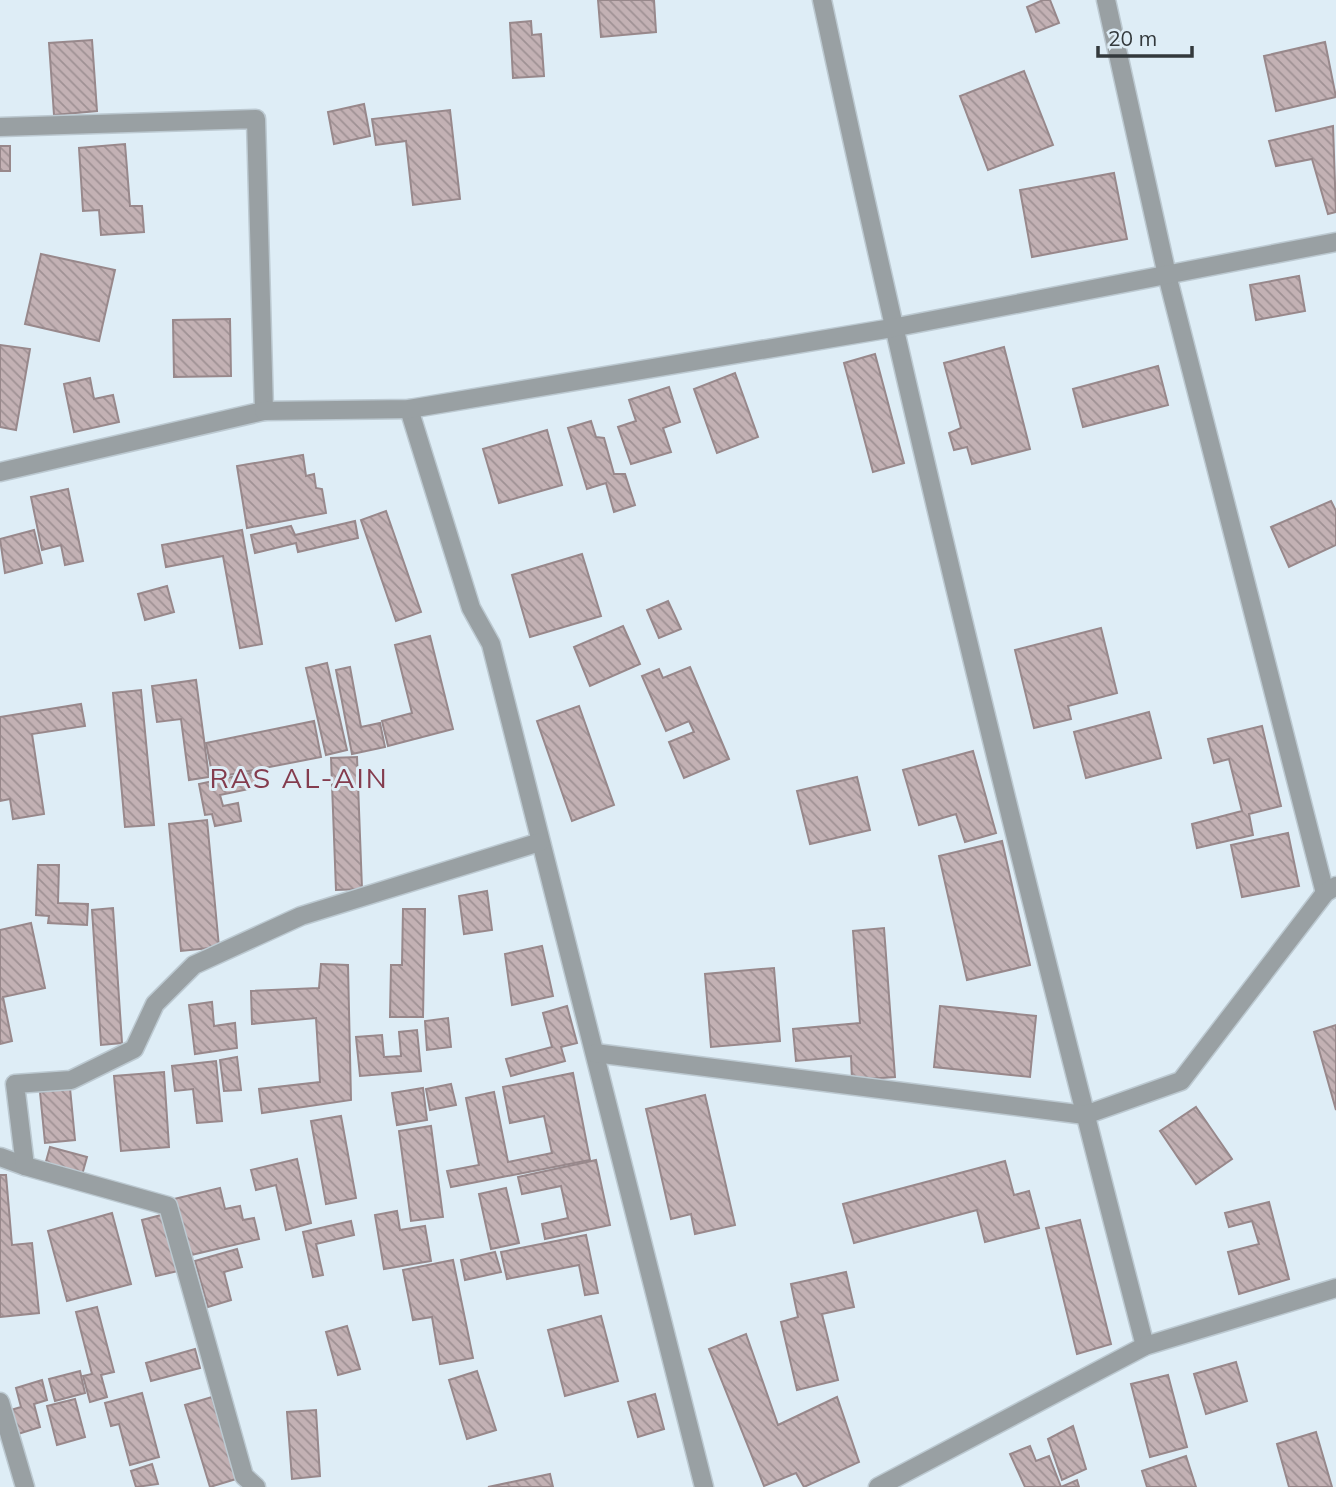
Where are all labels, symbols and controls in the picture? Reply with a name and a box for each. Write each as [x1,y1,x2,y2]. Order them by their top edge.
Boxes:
scale bar [1098,14,1192,58]
text: 20 m [1108,25,1157,51]
district label: RAS AL-AIN [209,760,389,795]

